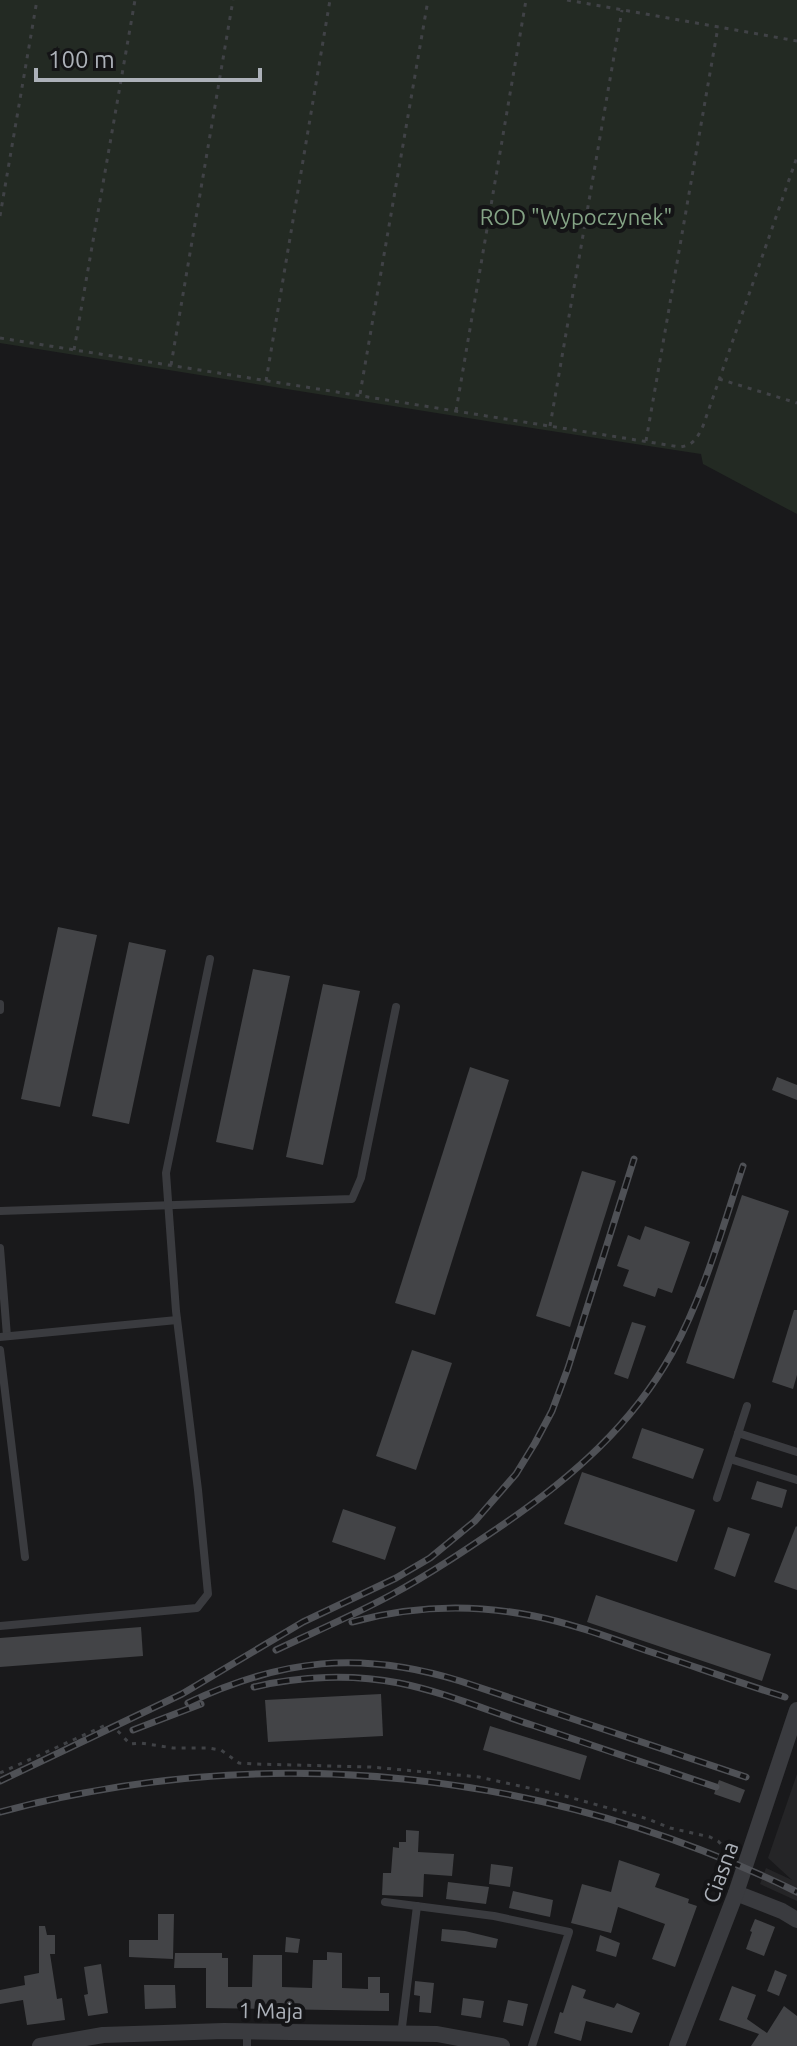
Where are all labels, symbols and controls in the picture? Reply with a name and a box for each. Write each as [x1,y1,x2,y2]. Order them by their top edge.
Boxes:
scale bar [36,32,260,82]
text: 100 m [48,46,115,73]
park label: ROD "Wypoczynek" [480,204,672,229]
street label: Ciasna [697,1838,743,1906]
street label: 1 Maja [239,1997,303,2023]

